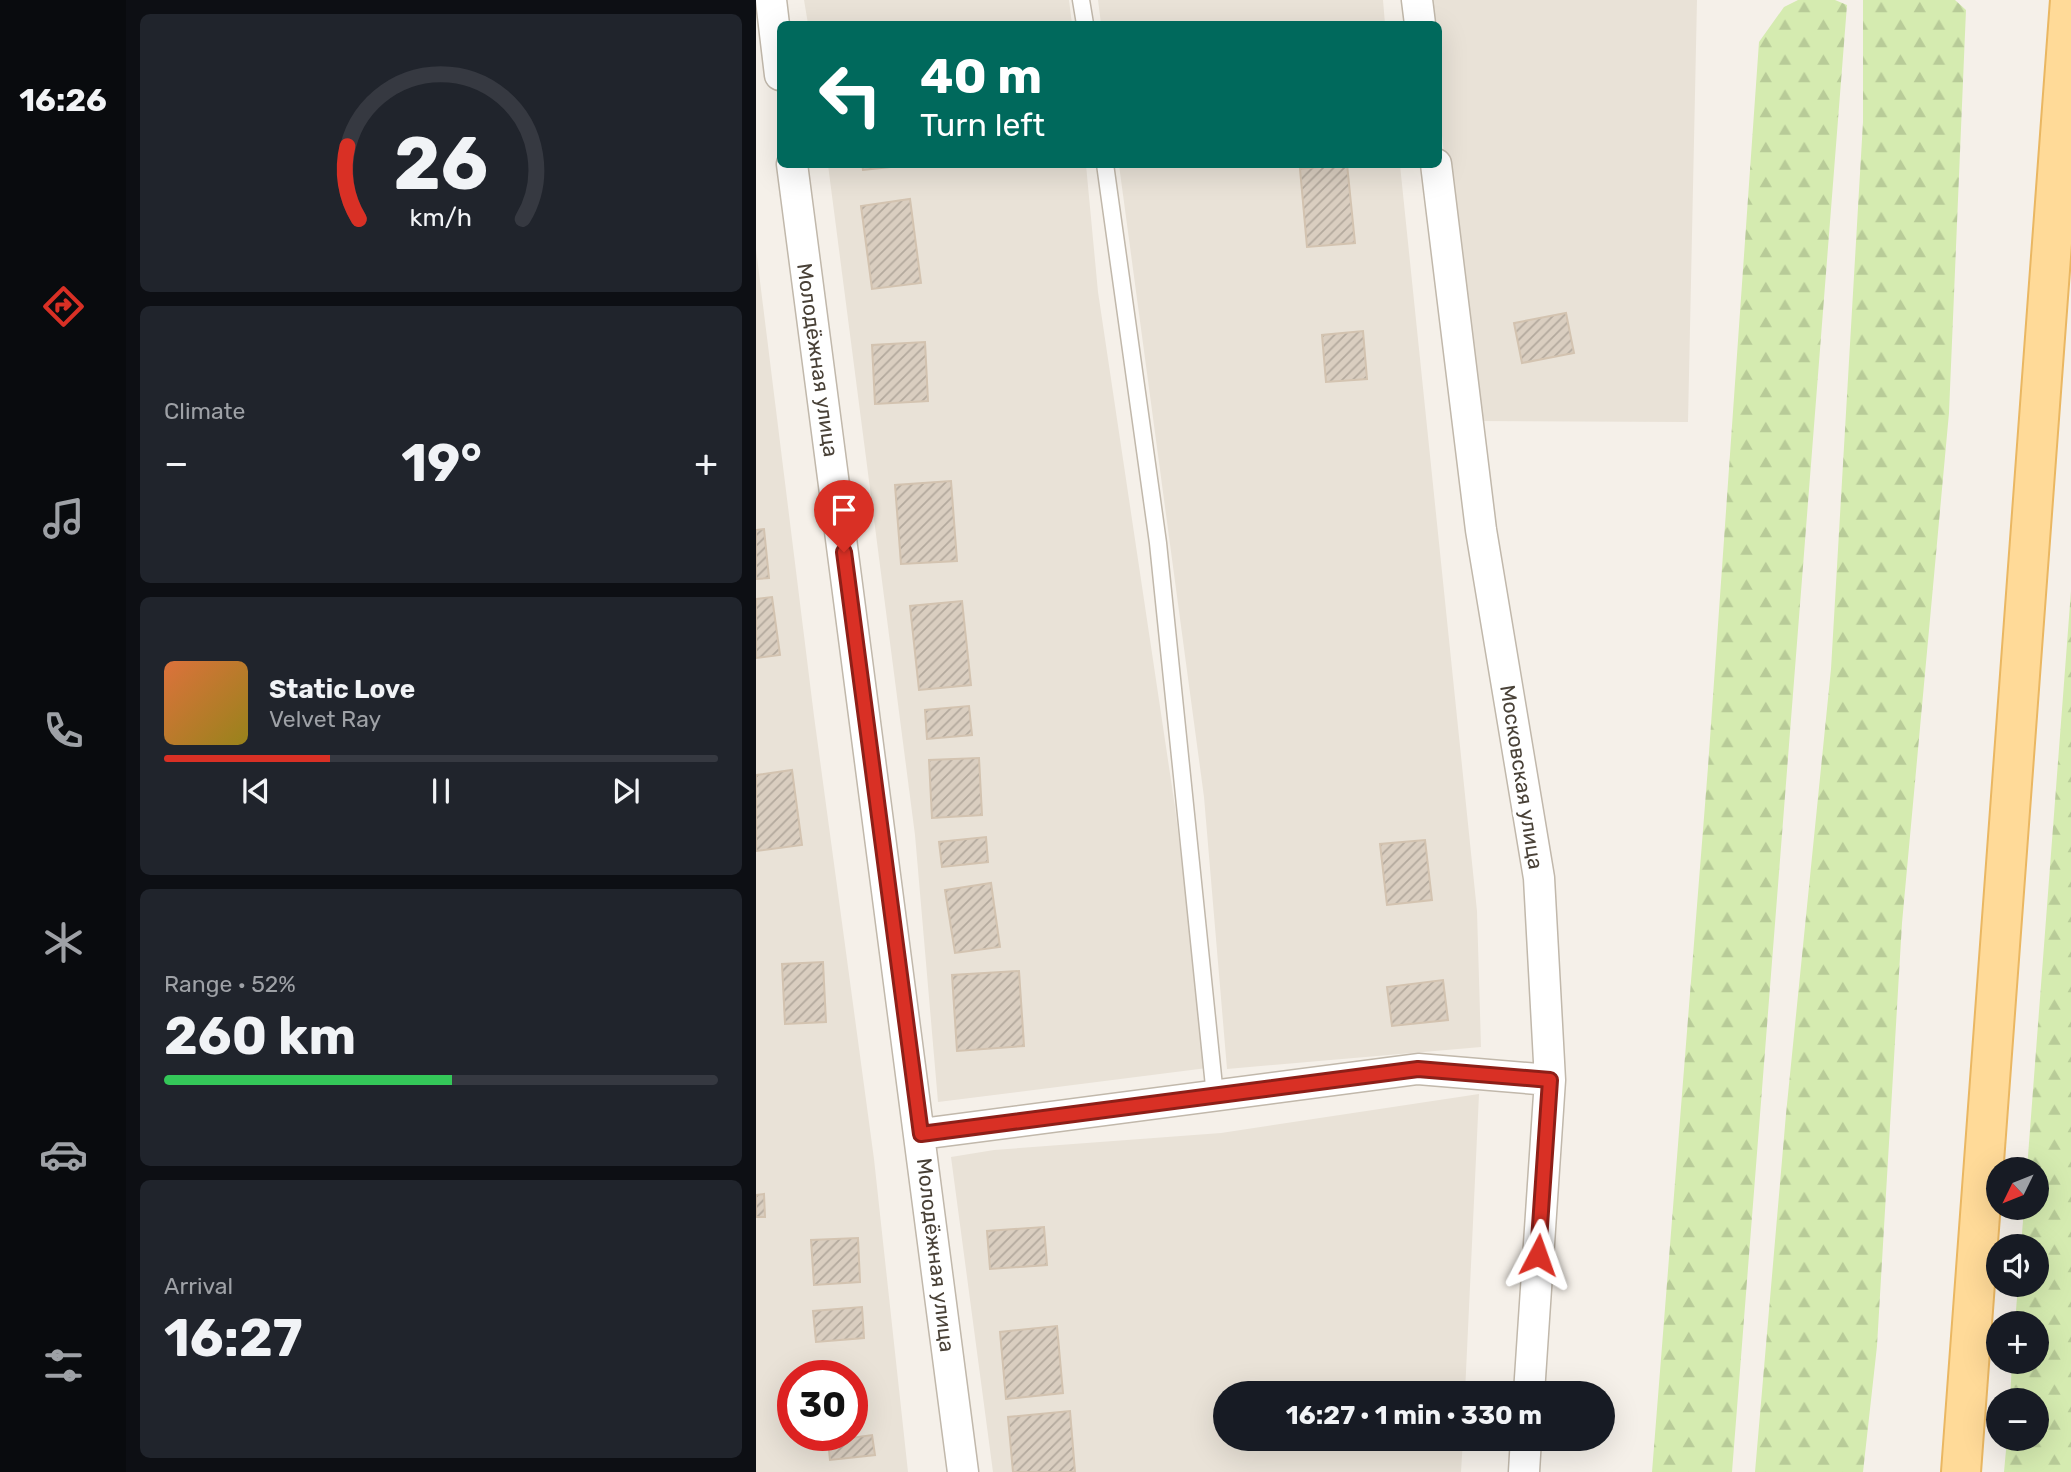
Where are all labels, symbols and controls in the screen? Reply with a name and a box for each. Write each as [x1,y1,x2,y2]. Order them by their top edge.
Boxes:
text: 40 m [920,47,1042,105]
icon: left [805,49,896,140]
text: 16:26 [19,81,107,119]
text: Turn left [920,106,1045,144]
text: 26 [394,121,488,207]
text: km/h [410,203,472,232]
street label: Молодёжная улица [792,262,844,458]
icon: directions [39,282,88,331]
text: Climate [164,397,245,425]
text: 19° [401,432,482,494]
text: − [164,440,189,486]
text: + [694,440,718,486]
pin [814,480,874,552]
icon: arrive [825,491,863,529]
icon: music [39,494,88,543]
text: Static Love [269,674,415,705]
street label: Московская улица [1495,683,1549,871]
text: Velvet Ray [269,705,381,733]
icon: phone [39,706,88,755]
icon: previous [237,772,275,810]
icon: pause [422,772,460,810]
icon: next [607,772,645,810]
icon: climate [39,918,88,967]
text: Range · 52% [164,970,296,998]
text: 260 km [164,1005,356,1067]
icon: car [39,1130,88,1179]
street label: Молодёжная улица [912,1157,960,1353]
north arrow [1986,1157,2049,1220]
map controls [1986,1157,2049,1451]
position arrow [1501,1218,1575,1292]
button: sound [1986,1234,2049,1297]
text: Arrival [164,1272,233,1300]
text: 16:27 [164,1307,302,1369]
button: + [1986,1311,2049,1374]
icon: filters [39,1341,88,1390]
speed limit sign: 30 [777,1360,868,1451]
button: − [1986,1388,2049,1451]
text: 16:27 · 1 min · 330 m [1286,1400,1542,1431]

